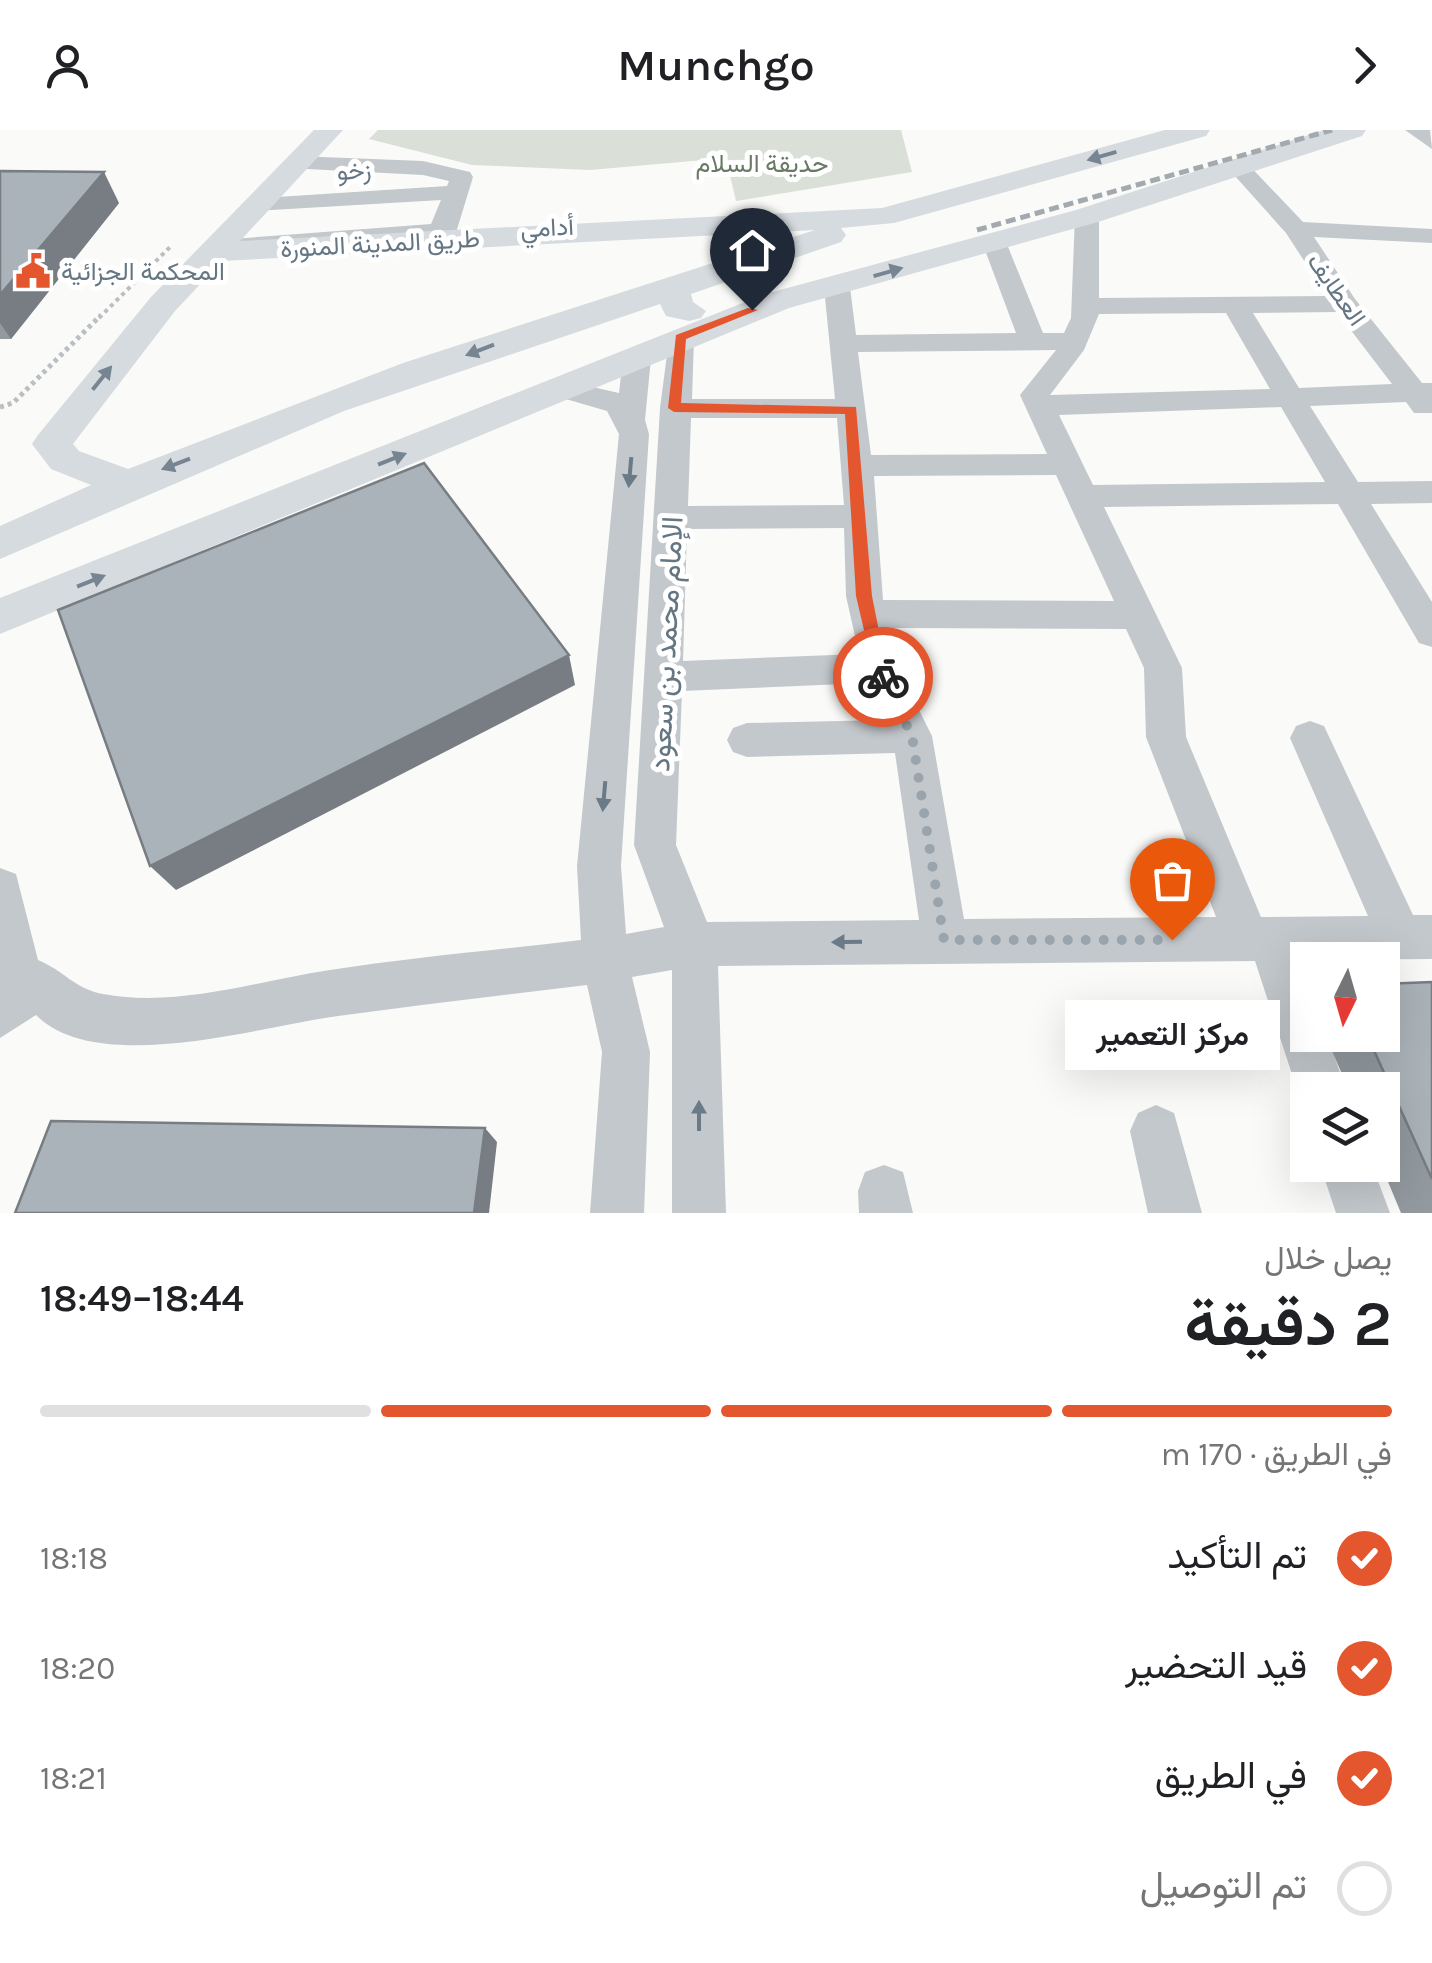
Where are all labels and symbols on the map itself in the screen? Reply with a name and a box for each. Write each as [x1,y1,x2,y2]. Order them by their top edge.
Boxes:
park label: حديقة السلام [695,149,829,180]
one-way arrow [1086,149,1117,164]
street label: زخو [336,155,372,187]
pin [710,208,795,311]
street label: أدامي [519,212,575,249]
street label: طريق المدينة المنورة [279,224,481,264]
street label: العطايف [1301,247,1372,331]
public building icon: المحكمة الجزائية [14,252,52,290]
place label: المحكمة الجزائية [61,257,225,287]
one-way arrow [872,264,903,280]
one-way arrow [465,343,495,358]
one-way arrow [91,365,112,390]
one-way arrow [377,450,407,466]
one-way arrow [161,456,191,472]
one-way arrow [621,457,637,488]
street label: الإمام محمد بن سعود [641,515,692,773]
one-way arrow [76,572,106,588]
courier [833,627,933,727]
one-way arrow [596,781,612,812]
pin [1130,838,1215,941]
one-way arrow [831,934,863,950]
north arrow [1290,942,1400,1052]
callout: مركز التعمير [1064,1000,1280,1070]
one-way arrow [691,1099,707,1131]

